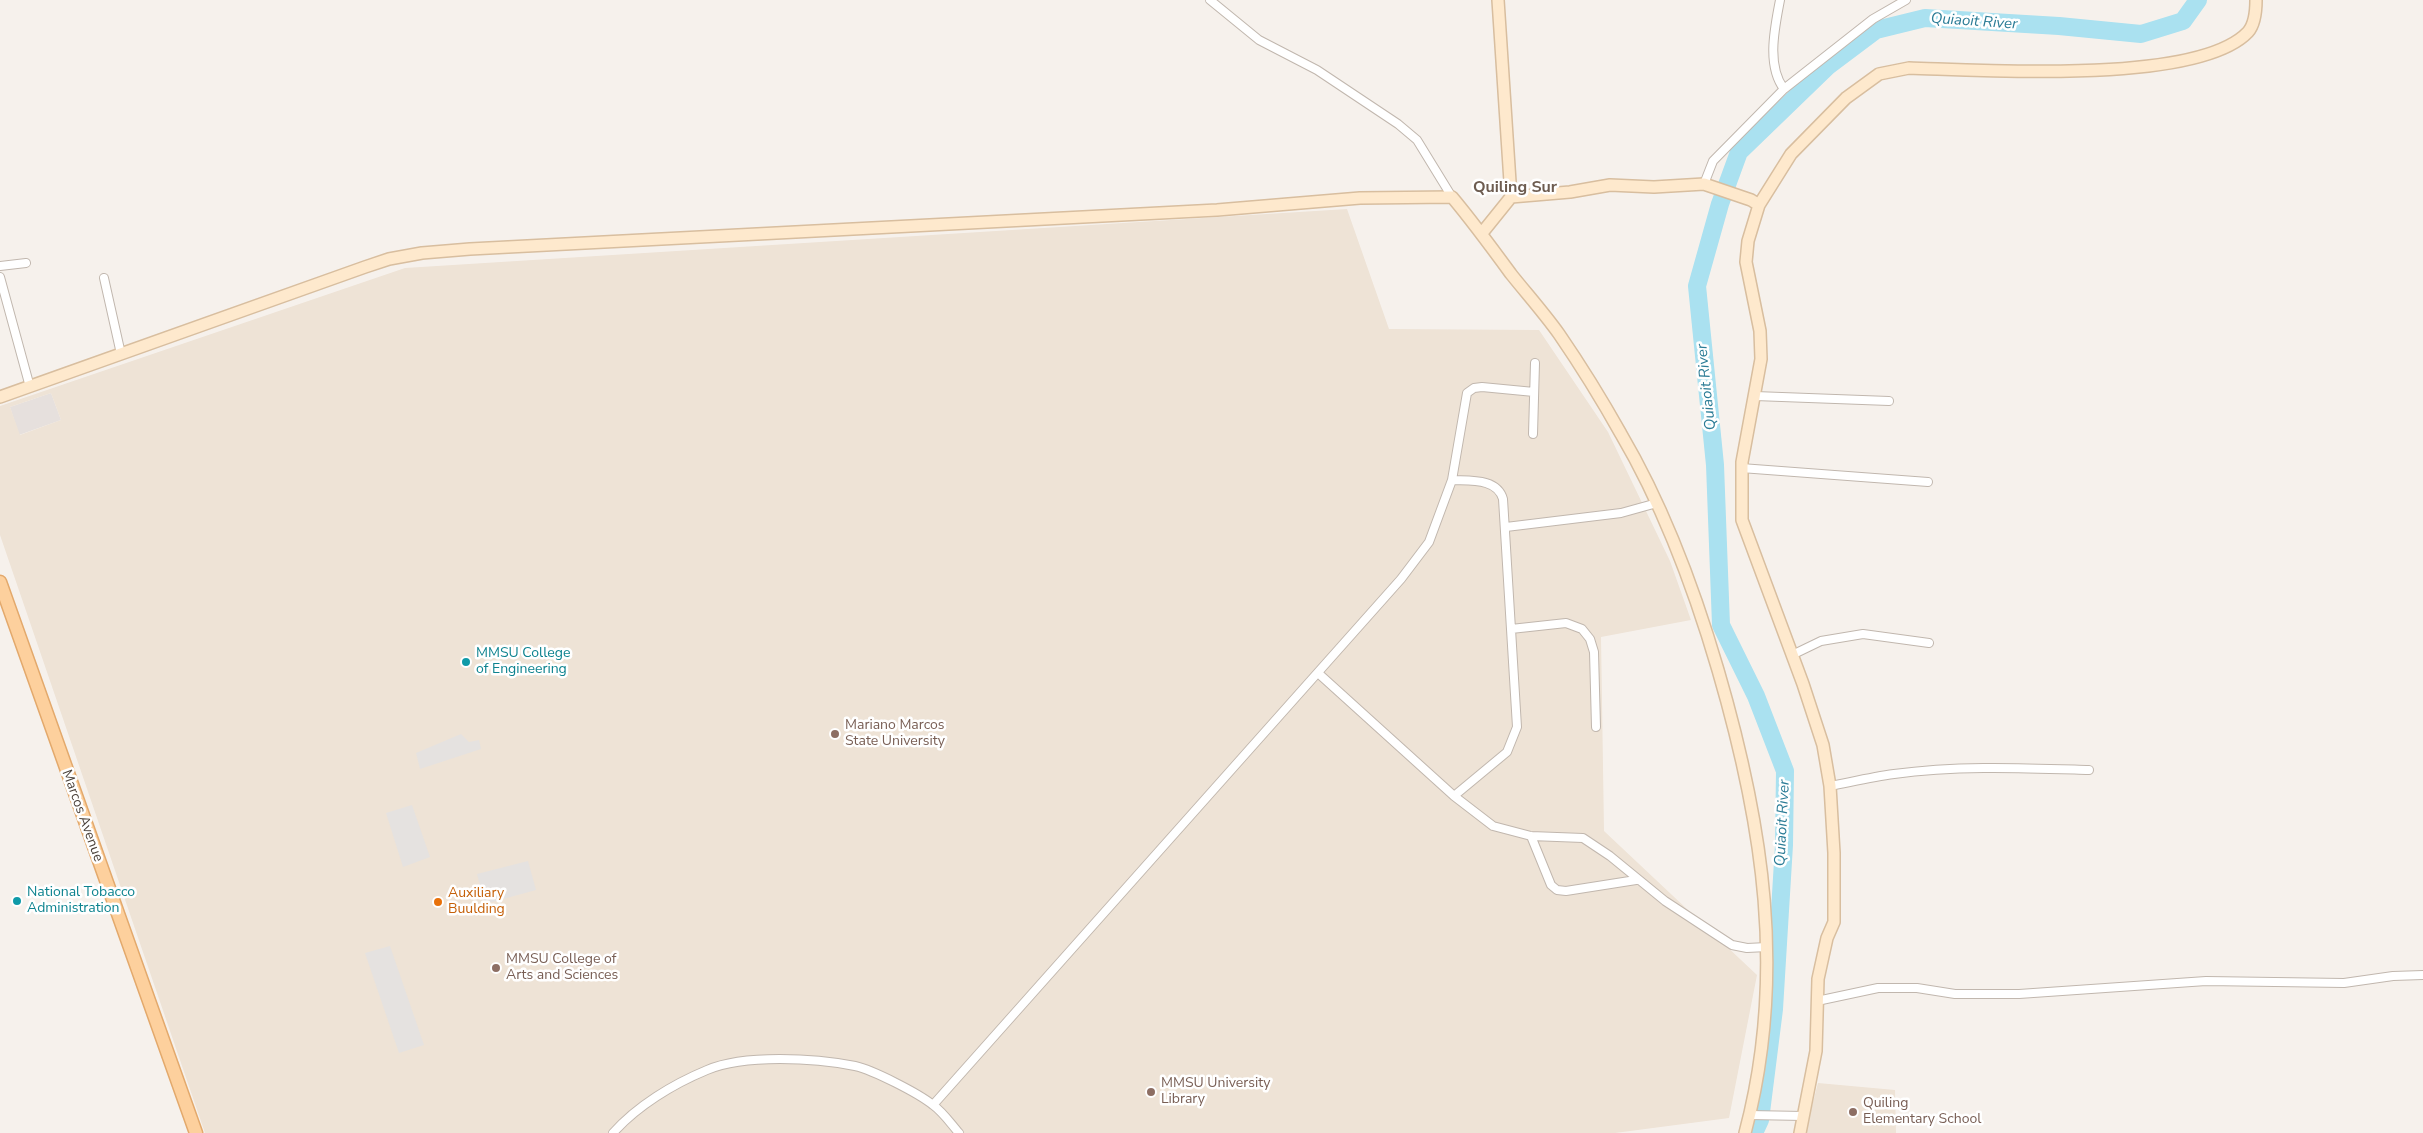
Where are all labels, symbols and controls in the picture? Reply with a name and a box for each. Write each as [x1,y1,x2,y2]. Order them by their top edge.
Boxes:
water label: Quiaoit River [1930,10,2018,34]
district label: Quiling Sur [1473,178,1557,198]
water label: Quiaoit River [1694,343,1720,431]
place label: MMSU College of Engineering [476,646,570,679]
marker: MMSU College of Engineering [460,656,472,668]
place label: Mariano Marcos State University [845,718,945,750]
marker: Mariano Marcos State University [829,728,841,740]
street label: Marcos Avenue [58,768,106,864]
water label: Quiaoit River [1772,779,1794,867]
place label: National Tobacco Administration [27,885,135,918]
place label: Auxiliary Buulding [448,886,505,919]
marker: National Tobacco Administration [11,895,23,907]
marker: Auxiliary Buulding [432,896,444,908]
place label: MMSU College of Arts and Sciences [506,952,618,984]
marker: MMSU College of Arts and Sciences [490,962,502,974]
place label: MMSU University Library [1161,1076,1270,1108]
marker: MMSU University Library [1145,1086,1157,1098]
place label: Quiling Elementary School [1863,1096,1981,1128]
marker: Quiling Elementary School [1847,1106,1859,1118]

